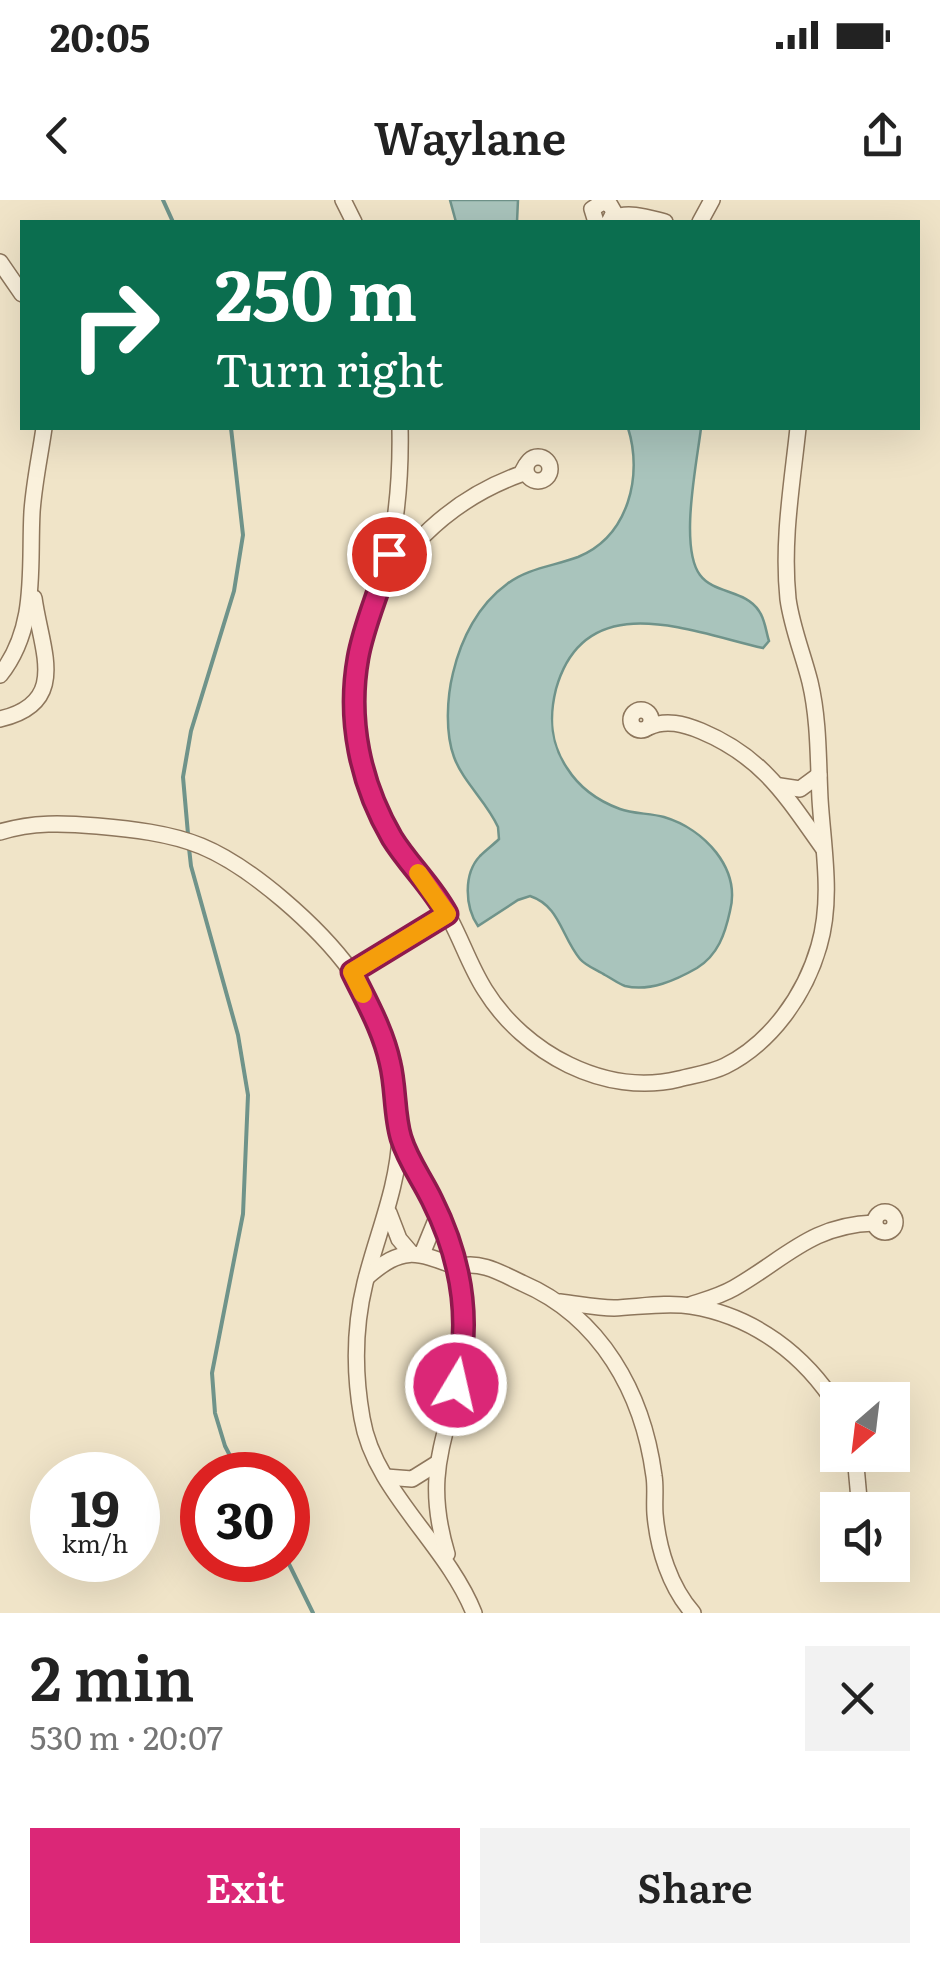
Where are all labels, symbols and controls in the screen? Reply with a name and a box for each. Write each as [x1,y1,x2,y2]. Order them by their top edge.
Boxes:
text: 20:05 [50,7,150,64]
text: Waylane [374,102,566,169]
icon: back [30,108,85,163]
icon: share [855,108,910,163]
text: 250 m [215,239,417,343]
icon: right [50,260,180,390]
text: Turn right [215,334,443,401]
pin [347,512,432,597]
icon: arrive [362,527,417,582]
position arrow [404,1333,508,1437]
north arrow [820,1382,910,1472]
map controls [820,1382,910,1582]
speed limit sign: 30 [180,1452,310,1582]
text: 19 [70,1468,120,1542]
button: sound [820,1492,910,1582]
text: km/h [62,1524,128,1561]
text: 2 min [30,1630,195,1719]
button: close [805,1646,910,1751]
text: 530 m · 20:07 [30,1712,223,1760]
button: Exit [30,1828,460,1943]
button: Share [480,1828,910,1943]

